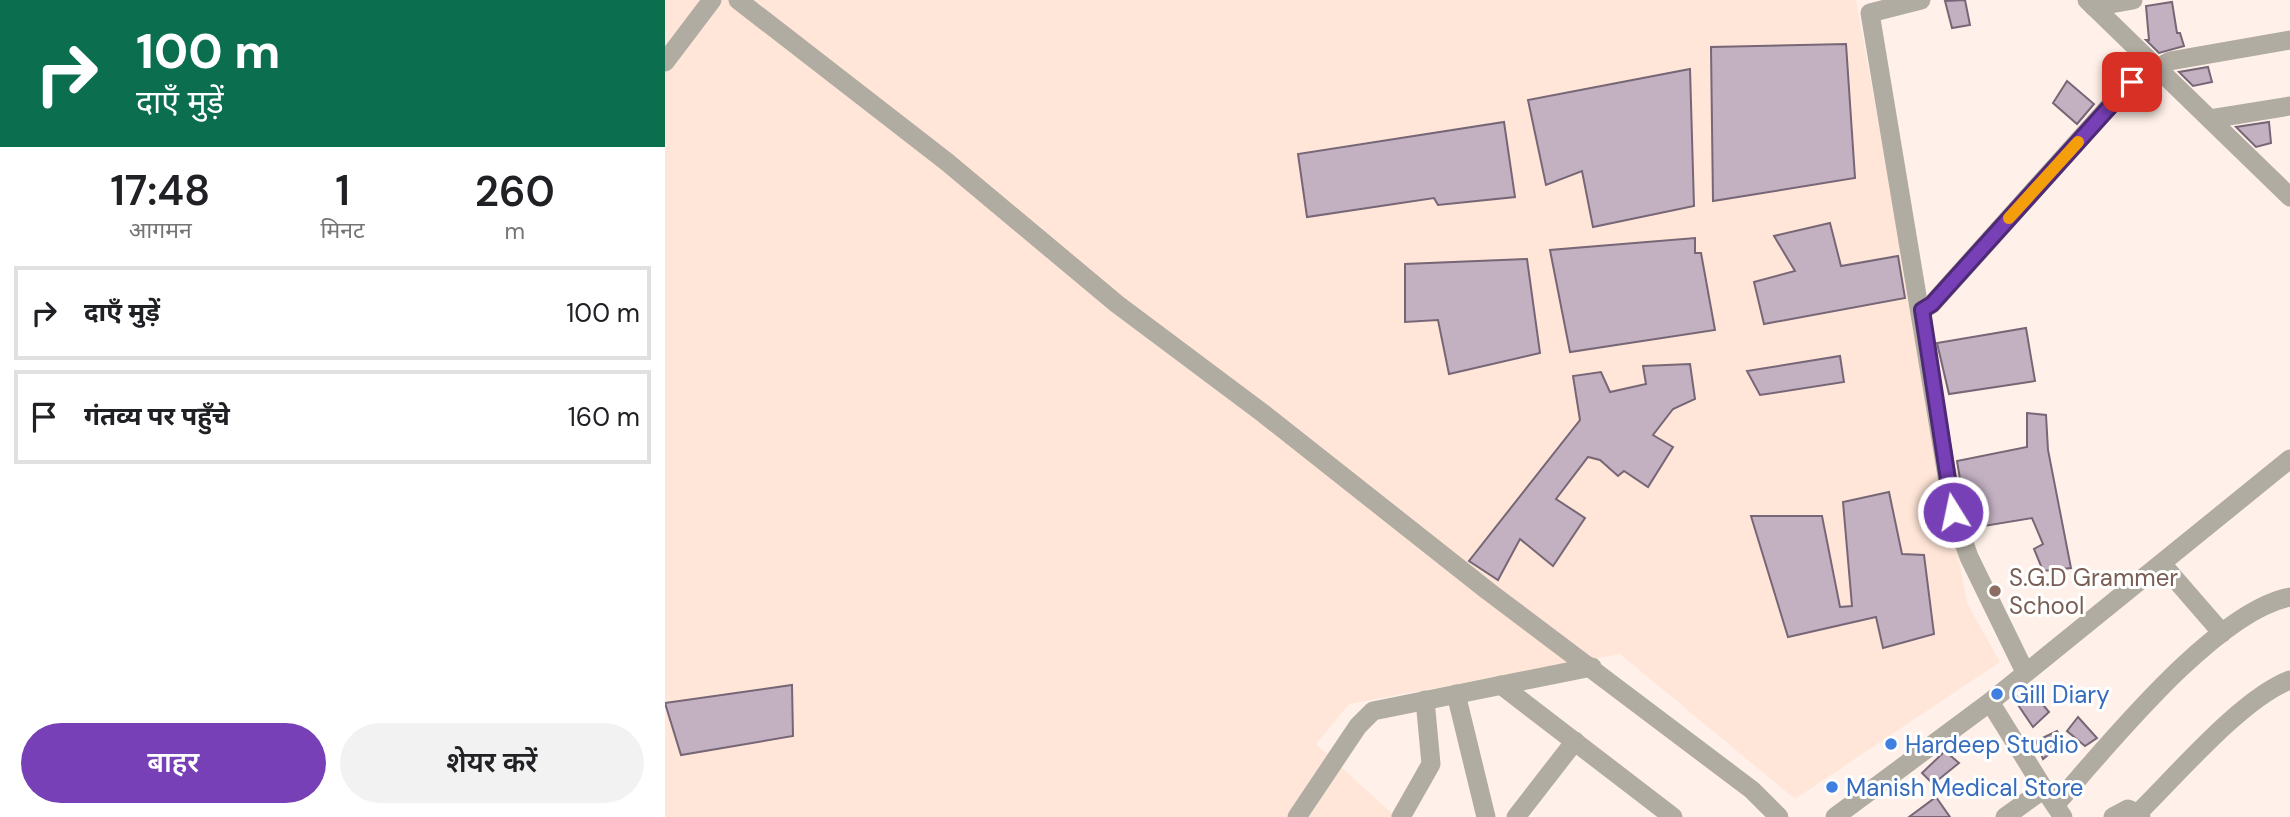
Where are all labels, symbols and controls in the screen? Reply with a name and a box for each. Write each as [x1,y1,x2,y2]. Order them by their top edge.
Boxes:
text: 100 m [136,19,280,83]
icon: right [21,28,112,119]
pin [2102,52,2162,112]
icon: arrive [2113,63,2151,101]
text: दाएँ मुड़ें [136,81,224,123]
text: 17:48 [110,163,210,218]
text: 1 [335,163,350,218]
text: 260 [475,164,555,219]
text: आगमन [129,215,192,245]
text: मिनट [321,215,365,245]
text: m [505,216,525,246]
icon: right [25,294,63,332]
text: दाएँ मुड़ें [84,295,160,329]
text: 100 m [566,296,640,330]
icon: arrive [25,398,63,436]
text: गंतव्य पर पहुँचे [84,399,230,433]
text: 160 m [568,400,640,434]
position arrow [1916,475,1990,549]
place label: S.G.D Grammer School [2009,562,2178,621]
marker: S.G.D Grammer School [1987,583,2003,599]
place label: Gill Diary [2011,679,2110,710]
marker: Gill Diary [1989,686,2005,702]
button: बाहर [21,723,326,803]
button: शेयर करें [340,723,644,803]
place label: Hardeep Studio [1905,729,2079,760]
marker: Hardeep Studio [1883,736,1899,752]
place label: Manish Medical Store [1846,772,2083,803]
marker: Manish Medical Store [1824,779,1840,795]

